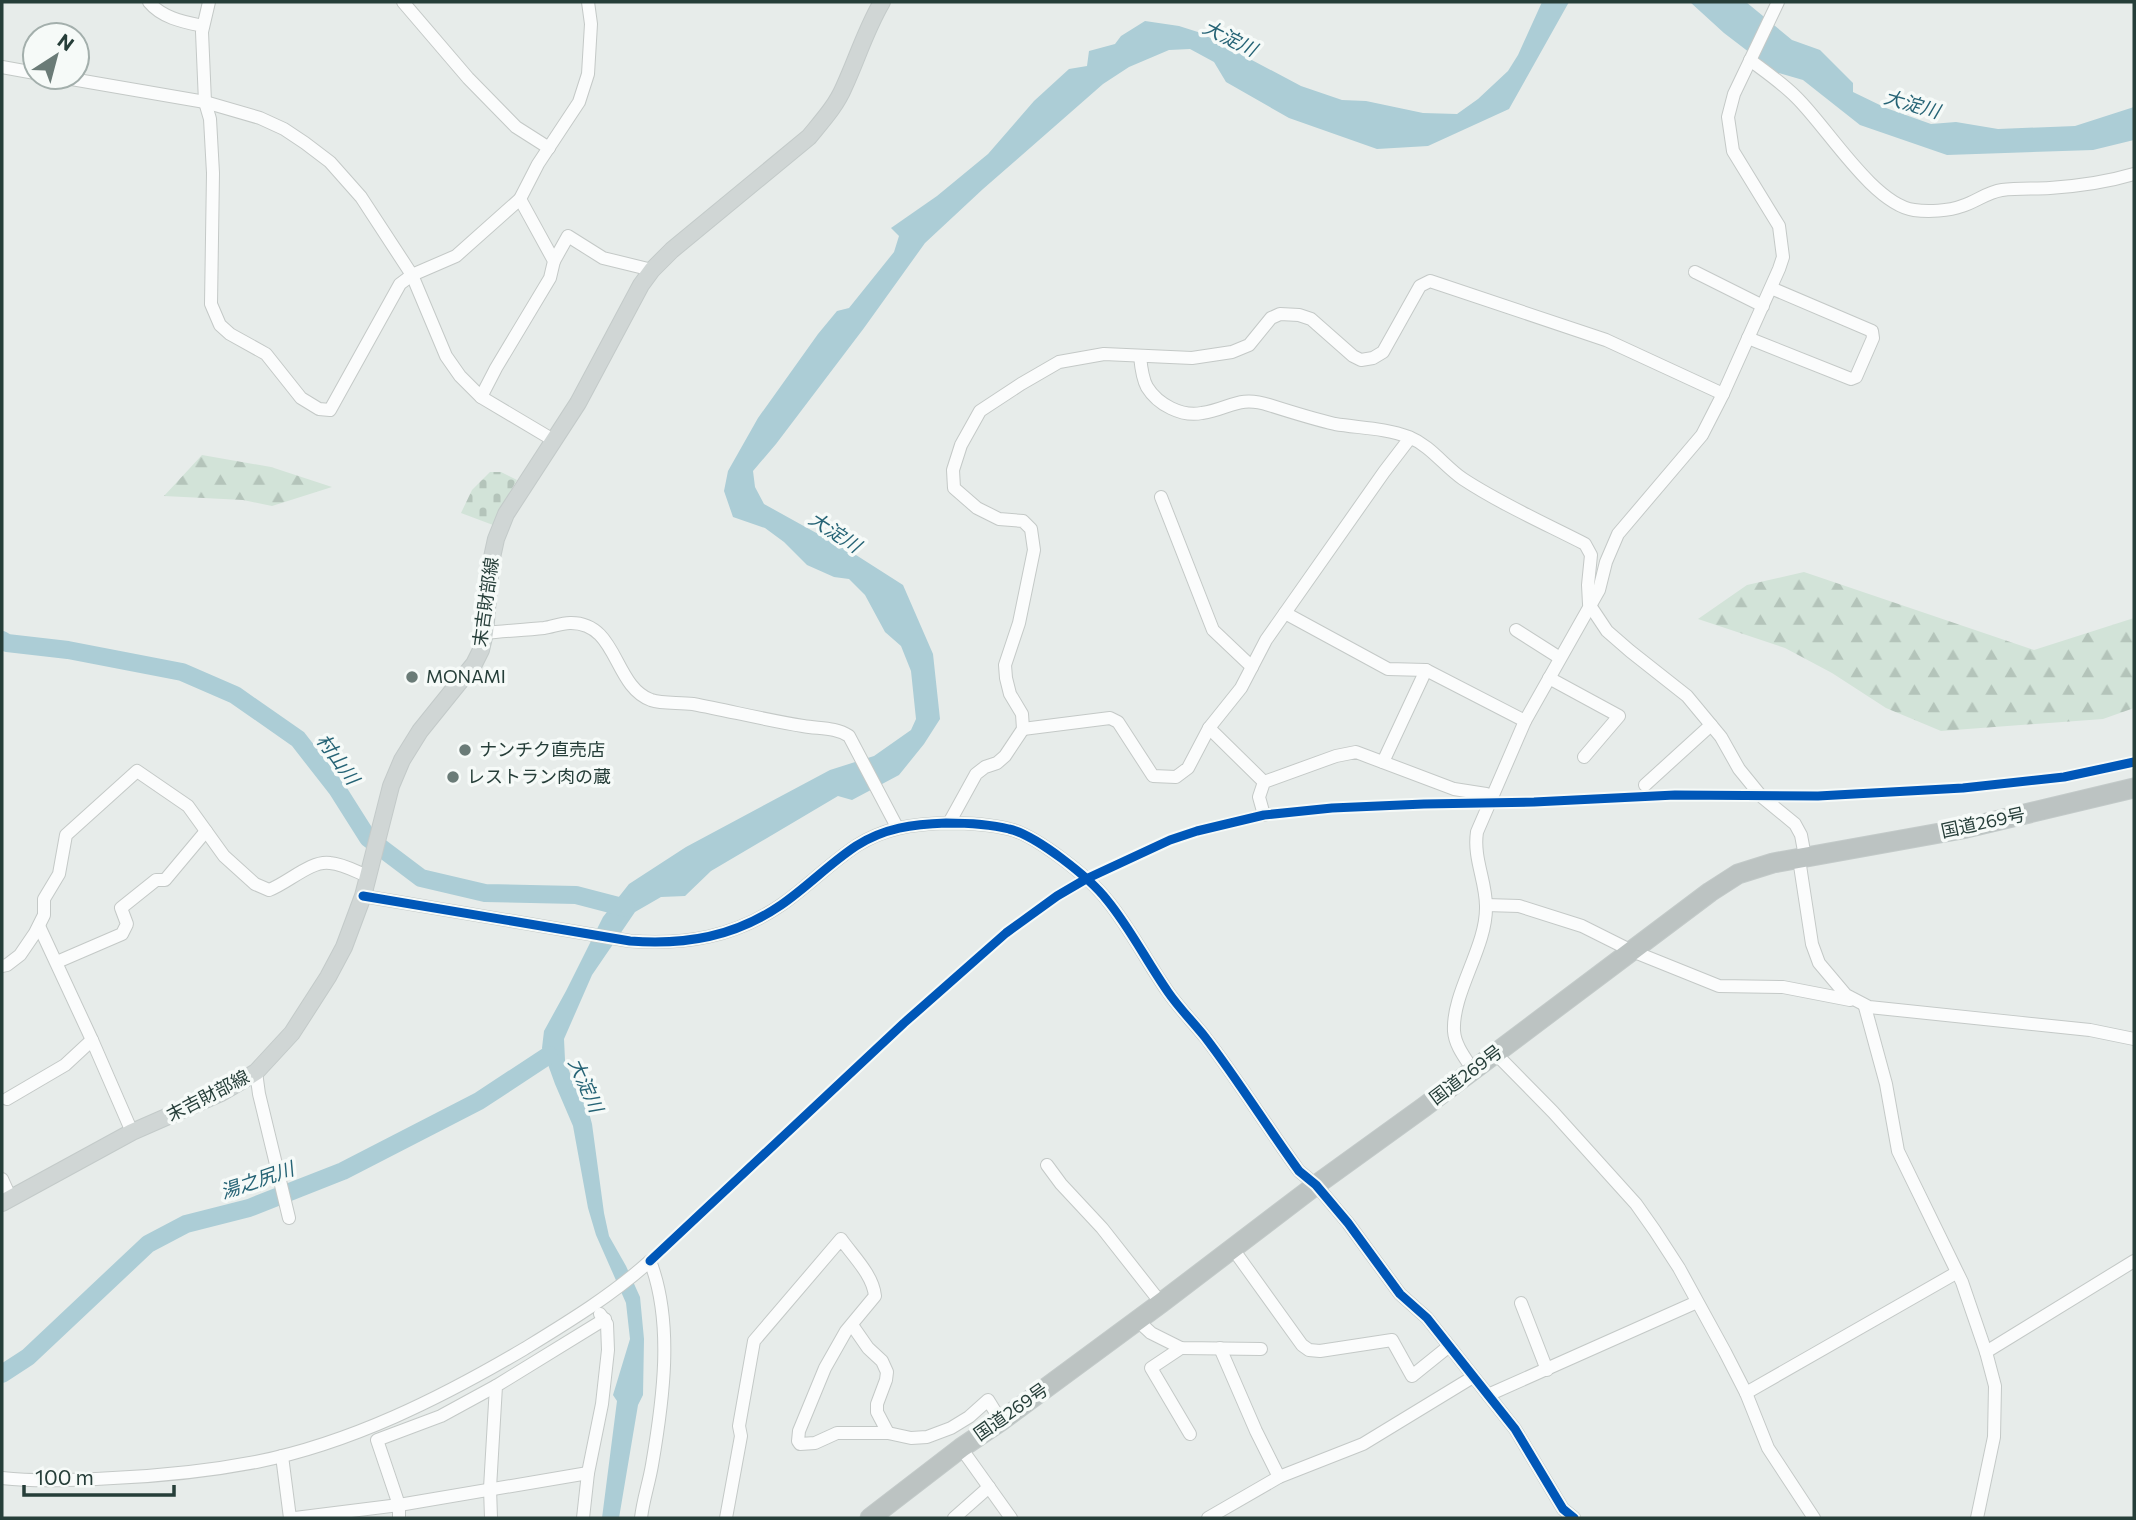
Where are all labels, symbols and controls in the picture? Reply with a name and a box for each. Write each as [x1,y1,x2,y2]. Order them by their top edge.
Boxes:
water label: 大淀川 [1200,15,1263,61]
north arrow [21,21,91,91]
text: N [54,28,79,55]
water label: 大淀川 [1882,85,1945,123]
water label: 大淀川 [805,506,867,558]
street label: 末吉財部線 [468,556,502,648]
place label: MONAMI [426,665,506,687]
marker: MONAMI [404,669,420,685]
water label: 村山川 [312,729,366,790]
place label: ナンチク直売店 [479,738,605,760]
marker: ナンチク直売店 [457,742,473,758]
place label: レストラン肉の蔵 [467,765,611,787]
marker: レストラン肉の蔵 [445,769,461,785]
street label: 国道269号 [1939,802,2027,842]
street label: 国道269号 [1425,1040,1506,1109]
water label: 大淀川 [564,1054,609,1117]
street label: 末吉財部線 [162,1065,253,1125]
water label: 湯之尻川 [217,1156,298,1203]
street label: 国道269号 [969,1378,1052,1445]
scale bar [24,1454,175,1498]
text: 100 m [35,1464,94,1489]

